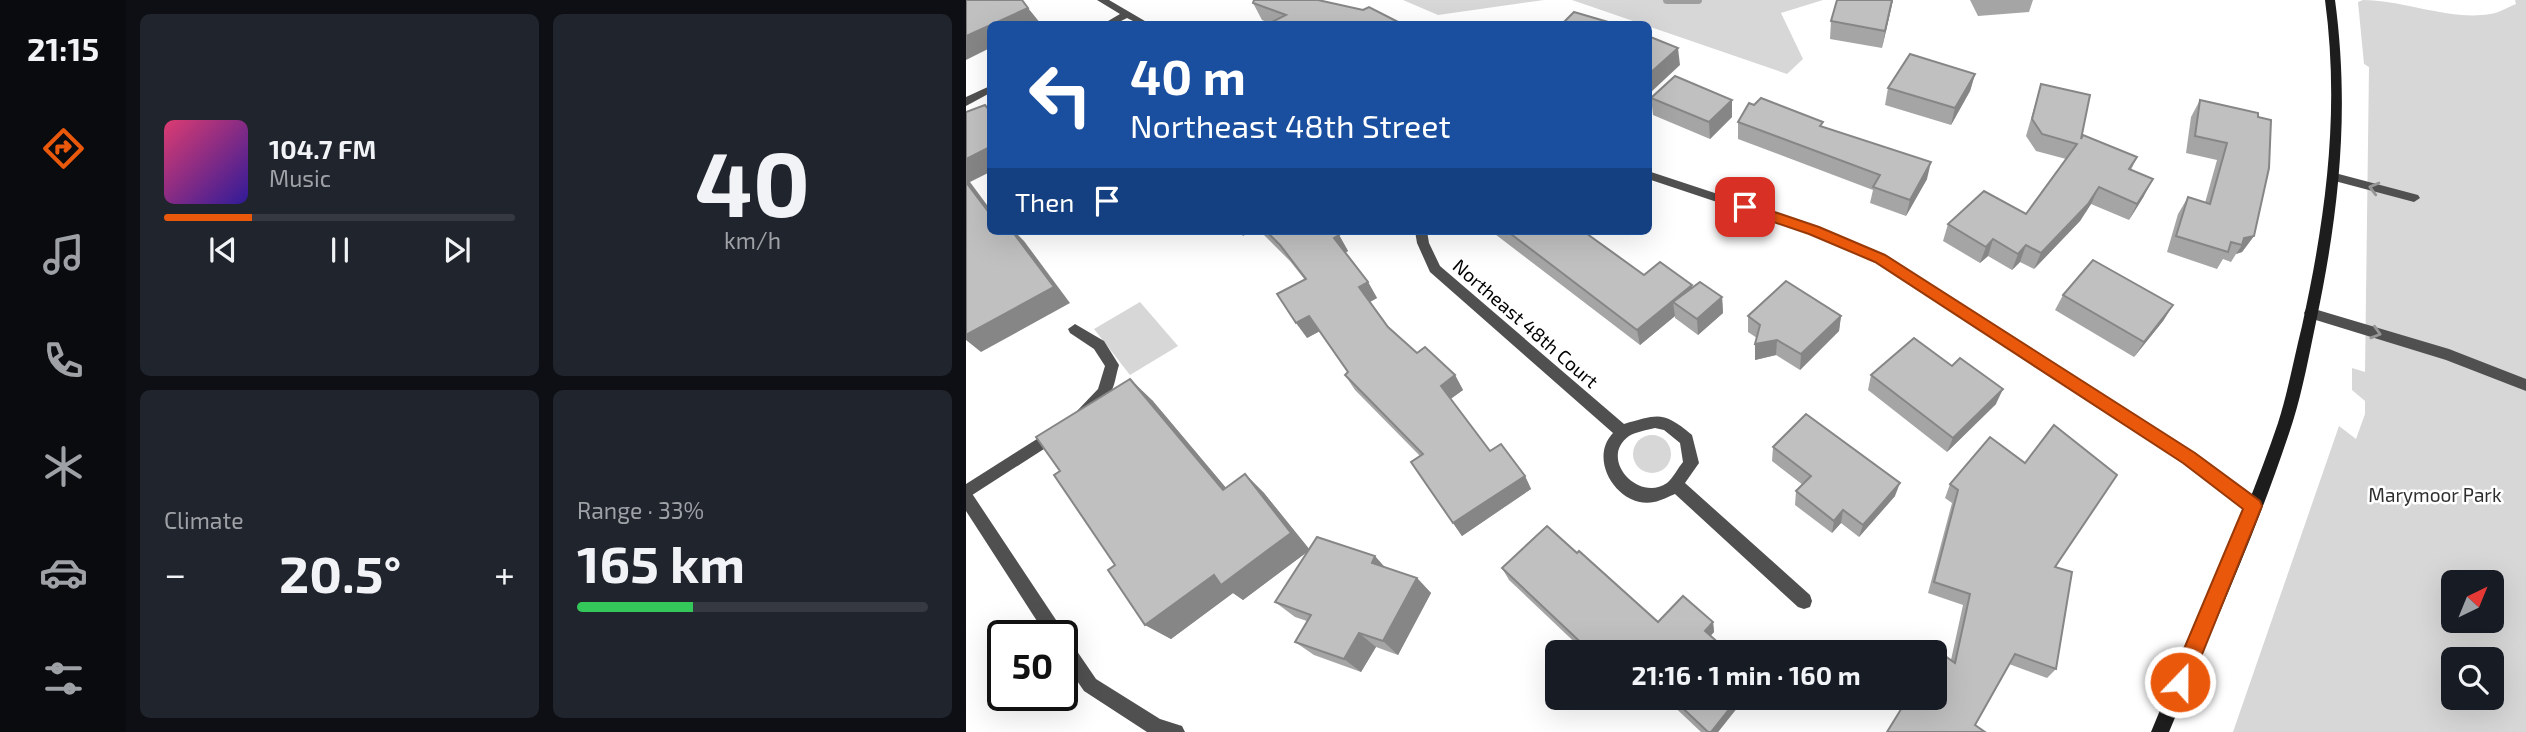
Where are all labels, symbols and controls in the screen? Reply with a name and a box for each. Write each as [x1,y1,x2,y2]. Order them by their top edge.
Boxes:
text: 21:15 [27,29,99,67]
text: 40 m [1130,46,1246,105]
icon: left [1015,49,1106,140]
text: Northeast 48th Street [1130,106,1451,144]
icon: directions [39,124,88,173]
text: 40 [695,126,810,235]
text: 104.7 FM [269,133,376,164]
text: Music [269,164,331,192]
pin [1715,177,1775,237]
one-way arrow [2368,181,2380,196]
icon: arrive [1088,182,1126,220]
text: Then [1015,186,1074,217]
icon: arrive [1726,188,1764,226]
text: km/h [724,226,781,254]
icon: music [39,230,88,279]
icon: previous [204,231,242,269]
icon: pause [321,231,359,269]
icon: next [438,231,476,269]
street label: Northeast 48th Court [1449,254,1603,392]
one-way arrow [2370,325,2382,340]
icon: phone [39,336,88,385]
icon: climate [39,442,88,491]
park label: Marymoor Park [2368,483,2502,506]
text: Range · 33% [577,496,704,524]
text: Climate [164,506,244,534]
text: 165 km [577,531,745,593]
text: 20.5° [279,541,401,603]
icon: car [39,548,88,597]
text: − [164,550,186,596]
text: + [494,550,515,596]
north arrow [2441,570,2504,634]
map controls [2441,570,2504,710]
speed limit sign: 50 [987,620,1078,711]
position arrow [2143,645,2217,719]
button: search [2441,647,2504,710]
icon: filters [39,654,88,703]
text: 21:16 · 1 min · 160 m [1631,659,1861,690]

